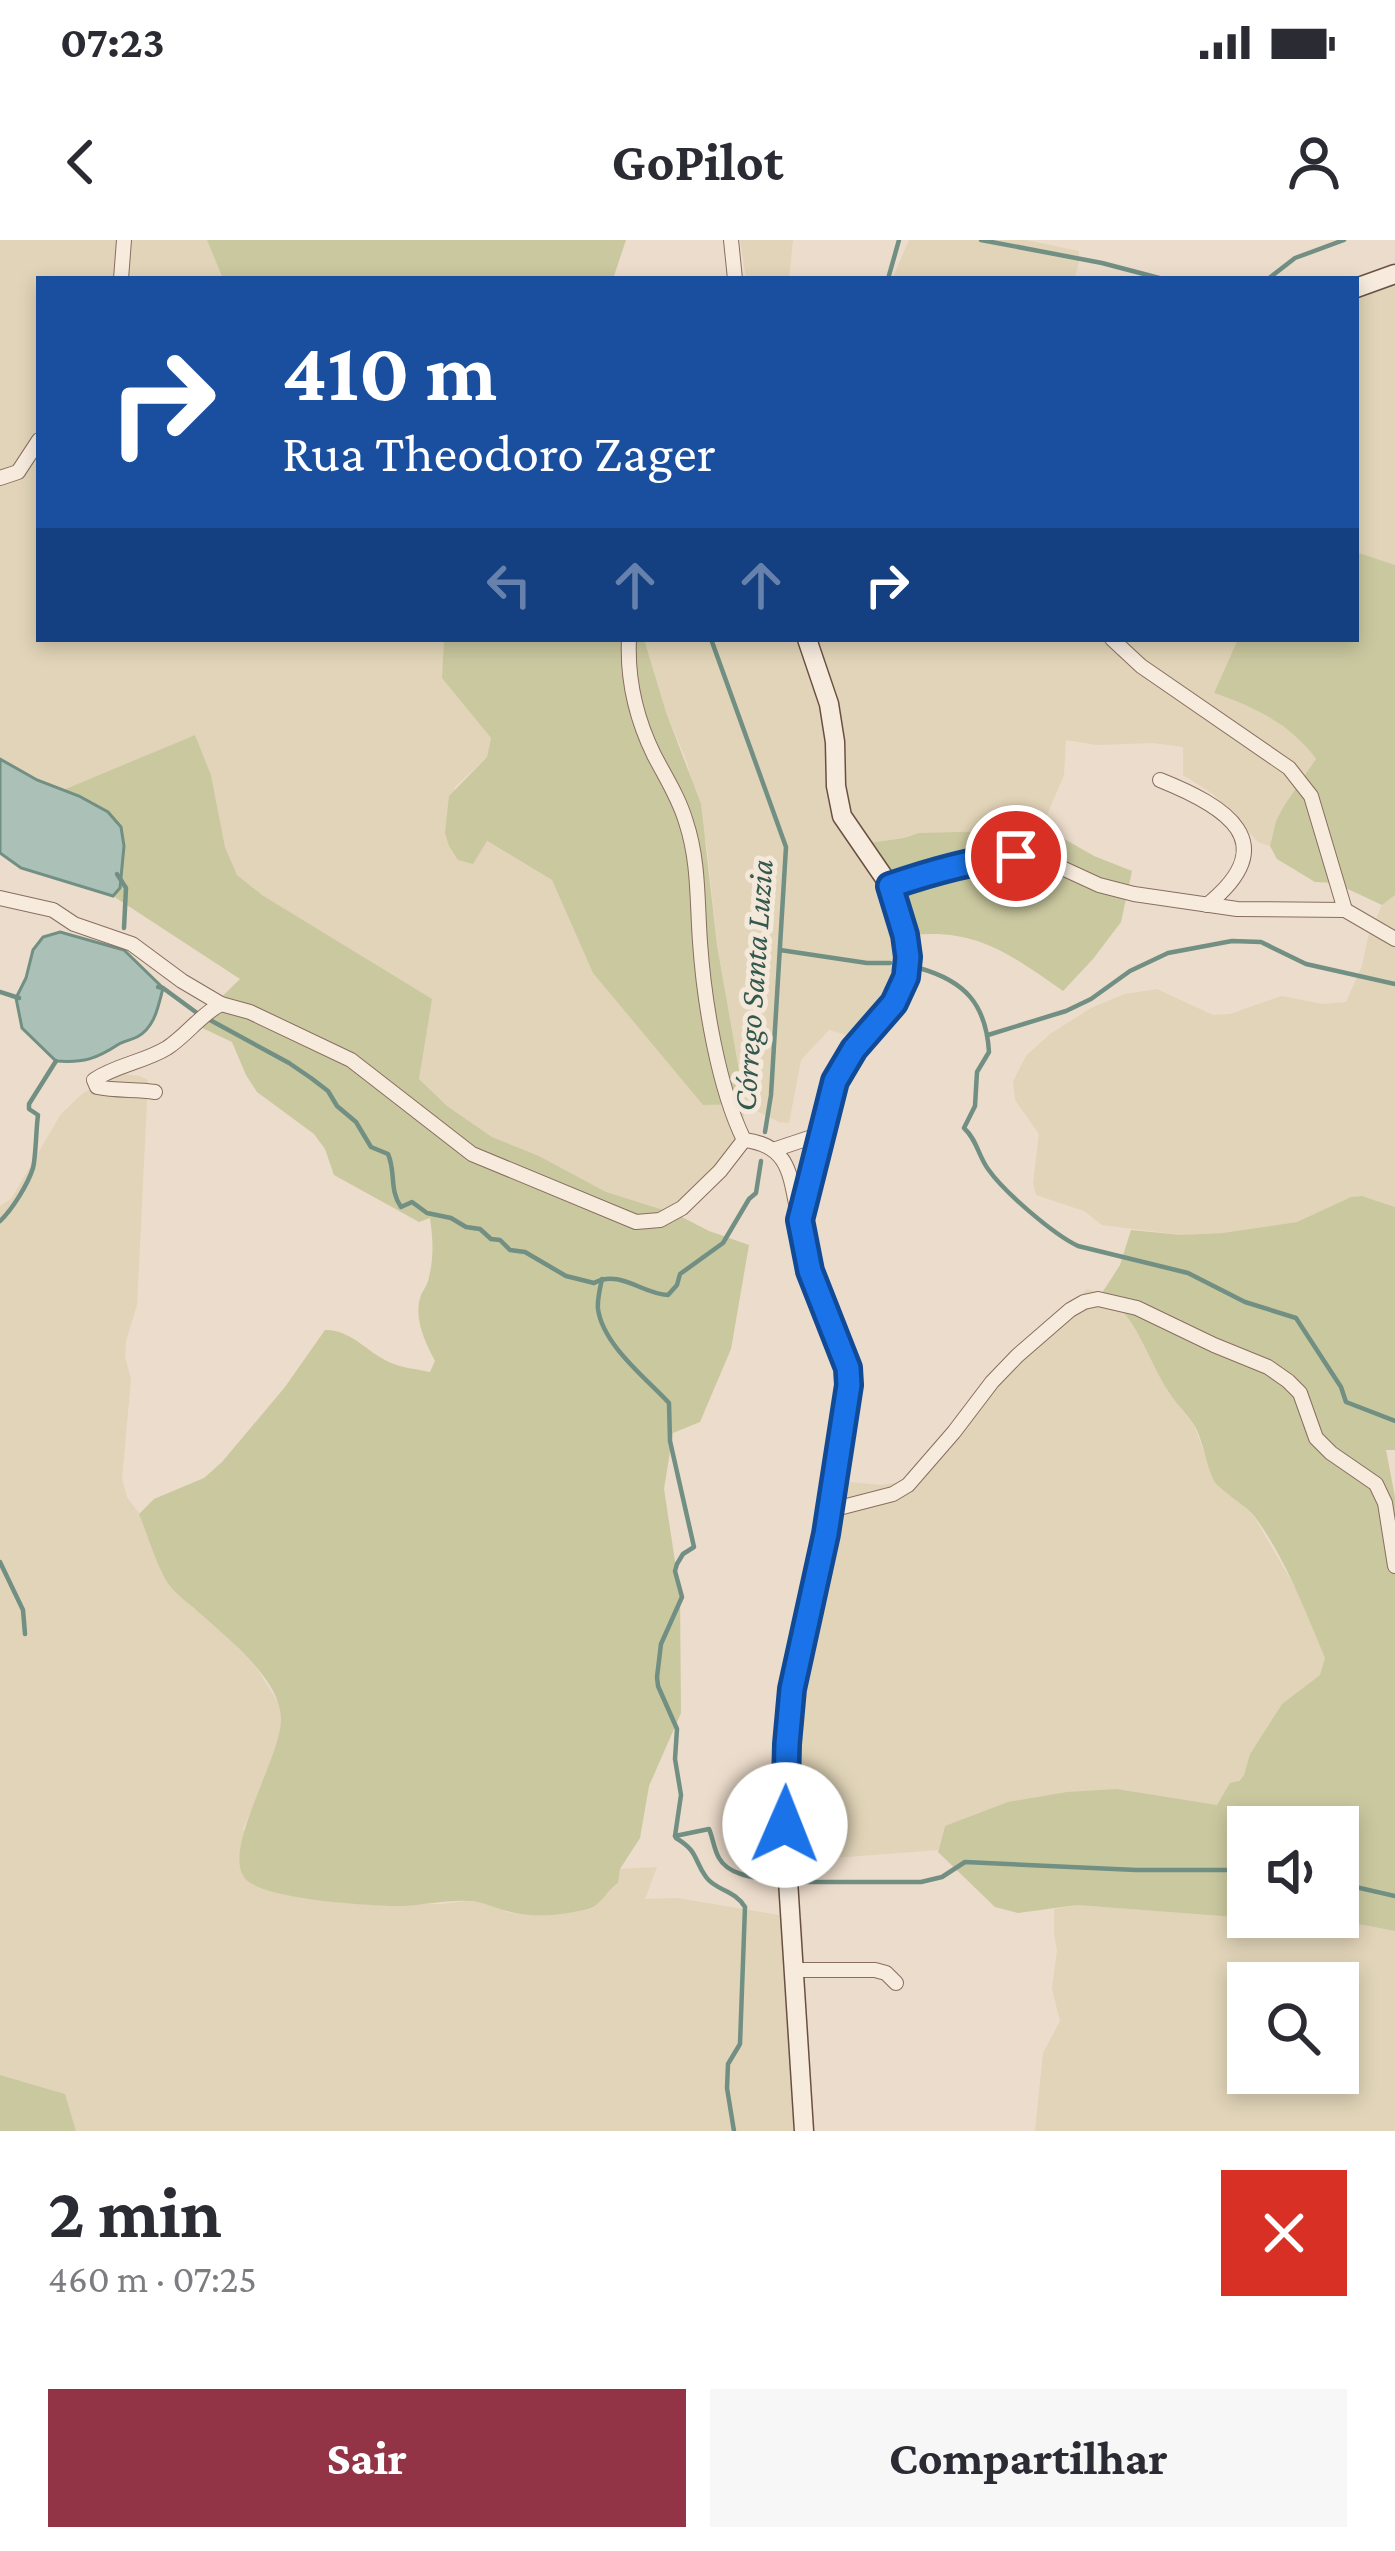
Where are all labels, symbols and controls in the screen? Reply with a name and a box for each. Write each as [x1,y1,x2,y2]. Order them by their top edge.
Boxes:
text: 07:23 [60,17,165,67]
icon: back [48,129,114,195]
icon: person [1281,129,1347,195]
text: GoPilot [612,132,783,192]
icon: right [84,324,240,480]
text: 410 m [282,325,497,418]
text: Rua Theodoro Zager [282,423,716,483]
icon: left [476,552,542,618]
icon: ahead [602,552,668,618]
icon: ahead [728,552,794,618]
icon: right [854,552,920,618]
pin [965,805,1067,907]
icon: arrive [983,823,1049,889]
water label: Córrego Santa Luzia [725,858,780,1112]
position arrow [722,1762,848,1888]
map controls [1227,1806,1359,2094]
button: sound [1227,1806,1359,1938]
button: search [1227,1962,1359,2094]
button: close [1221,2170,1347,2296]
text: 2 min [48,2172,222,2252]
text: 460 m · 07:25 [48,2257,257,2300]
button: Sair [48,2389,686,2527]
button: Compartilhar [710,2389,1347,2527]

